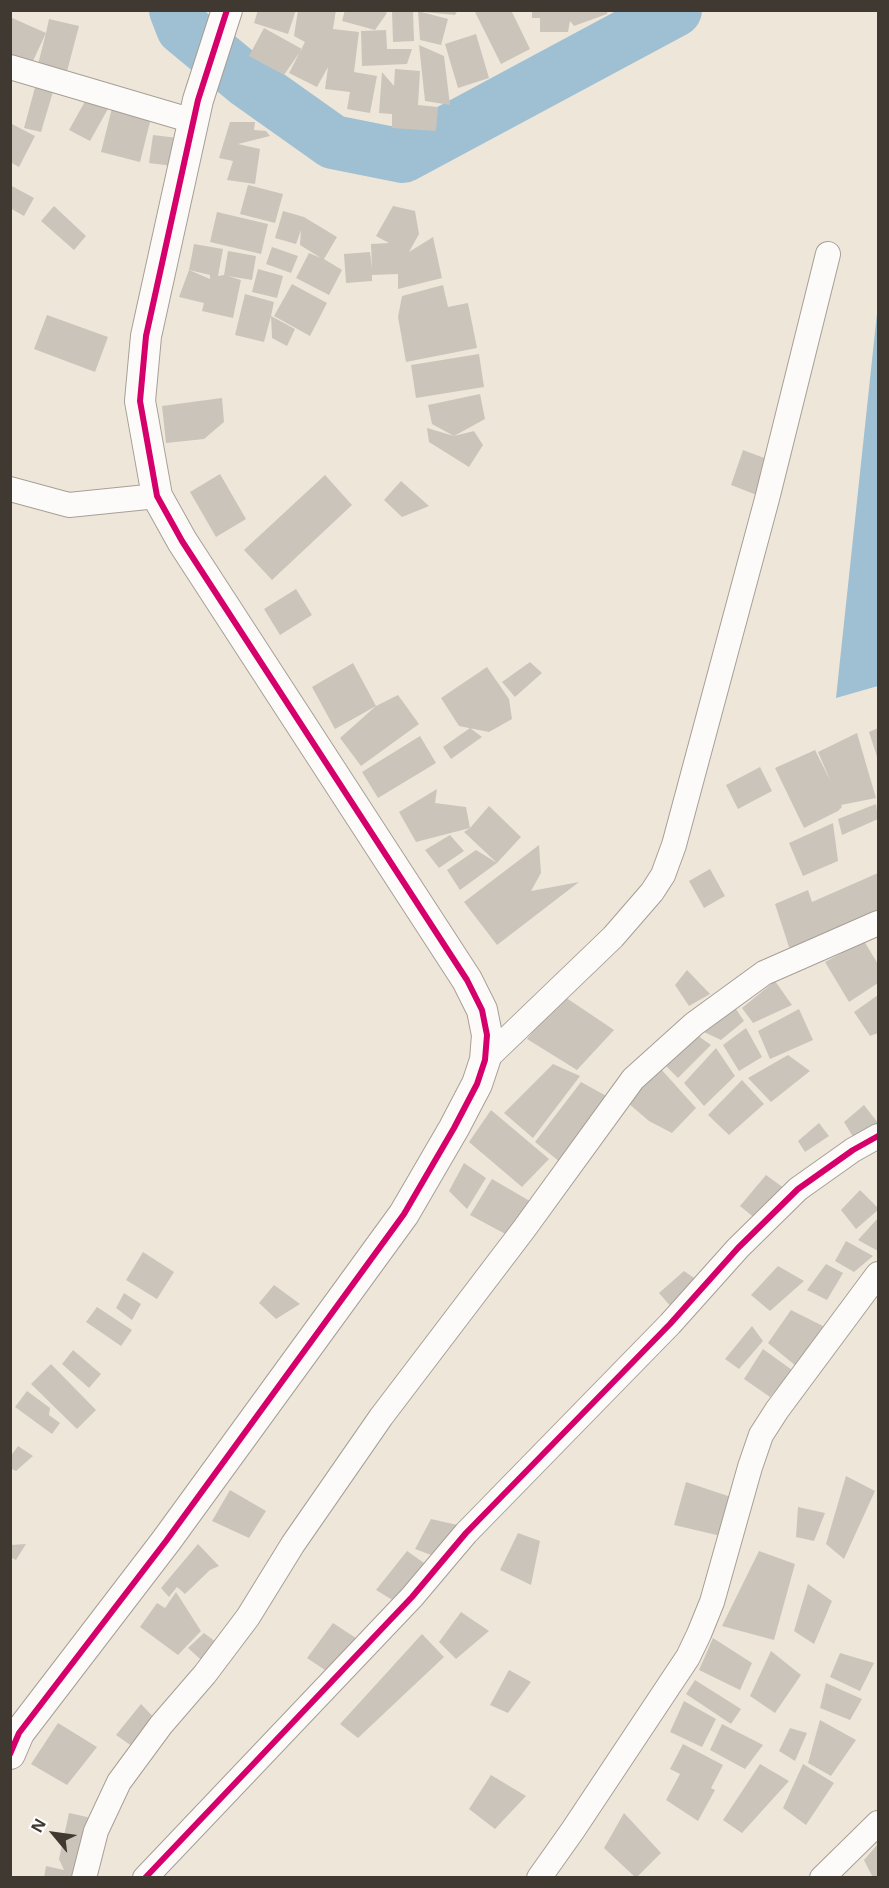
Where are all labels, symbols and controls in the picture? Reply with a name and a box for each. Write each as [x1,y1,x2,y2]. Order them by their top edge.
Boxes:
north arrow [24,1804,84,1864]
text: N [25,1814,51,1836]

